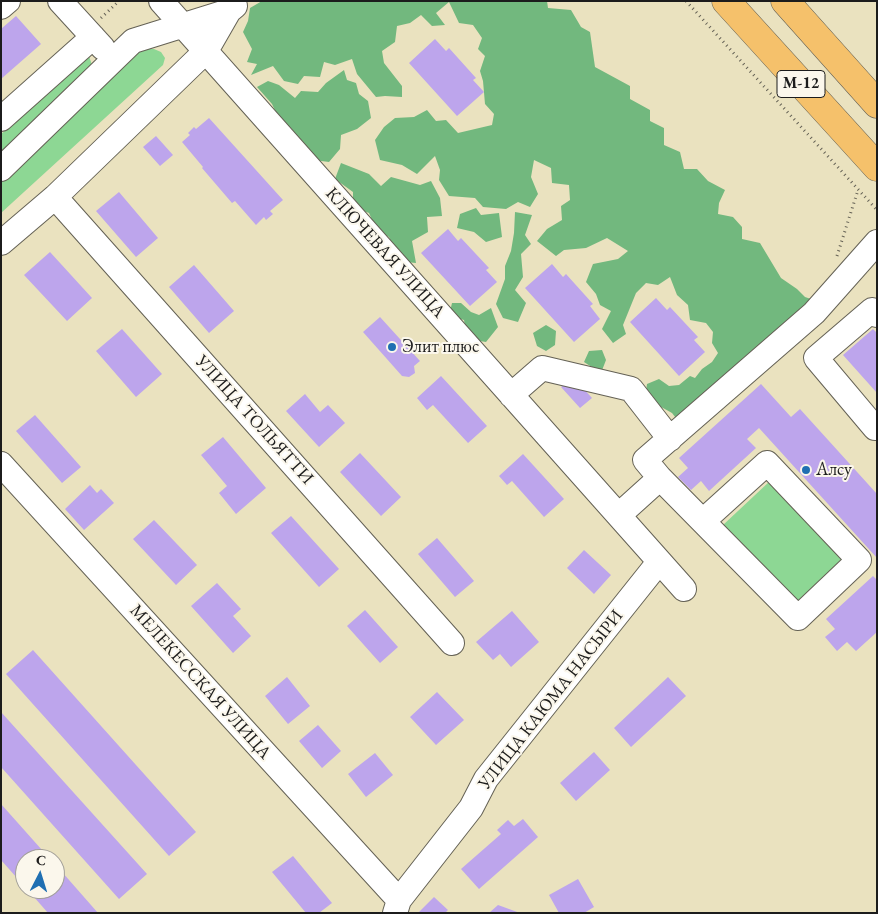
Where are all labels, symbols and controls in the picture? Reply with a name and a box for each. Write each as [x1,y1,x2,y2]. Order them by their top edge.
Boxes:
road number: М-12 [777,70,825,98]
street label: КЛЮЧЕВАЯ УЛИЦА [321,183,449,323]
place label: Элит плюс [402,336,479,358]
marker: Элит плюс [386,341,398,353]
street label: УЛИЦА ТОЛЬЯТТИ [190,351,318,489]
place label: Алсу [816,459,852,481]
marker: Алсу [800,464,812,476]
street label: МЕЛЕКЕССКАЯ УЛИЦА [125,600,275,764]
street label: УЛИЦА КАЮМА НАСЫРИ [474,606,628,794]
north arrow [15,849,65,899]
text: С [35,851,47,869]

